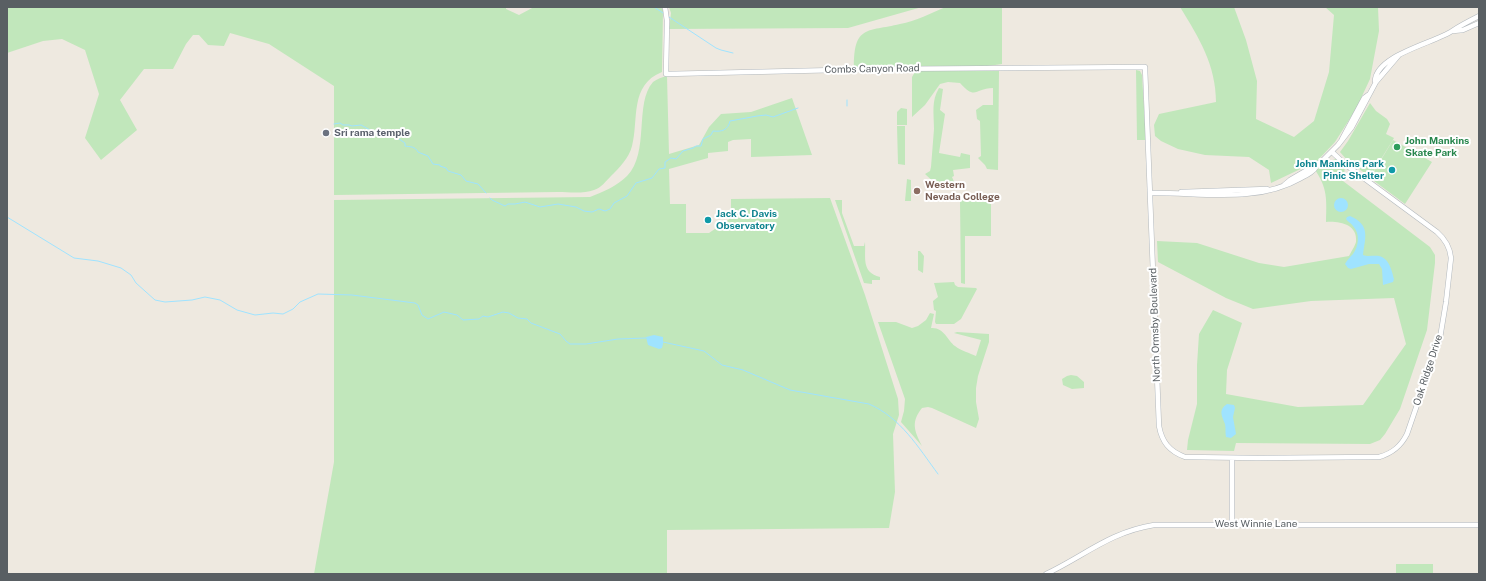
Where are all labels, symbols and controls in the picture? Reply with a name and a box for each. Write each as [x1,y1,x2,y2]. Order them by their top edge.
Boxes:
street label: Combs Canyon Road [824,62,920,76]
place label: Sri rama temple [334,127,410,139]
marker: Sri rama temple [321,128,331,138]
place label: John Mankins Skate Park [1405,135,1469,158]
marker: John Mankins Skate Park [1392,142,1402,152]
place label: John Mankins Park Pinic Shelter [1295,158,1384,182]
marker: John Mankins Park Pinic Shelter [1387,165,1397,175]
place label: Western Nevada College [925,179,1000,202]
marker: Western Nevada College [912,186,922,196]
place label: Jack C. Davis Observatory [716,208,777,232]
marker: Jack C. Davis Observatory [703,215,713,225]
street label: North Ormsby Boulevard [1147,268,1163,382]
street label: Oak Ridge Drive [1411,333,1445,407]
street label: West Winnie Lane [1215,518,1297,530]

